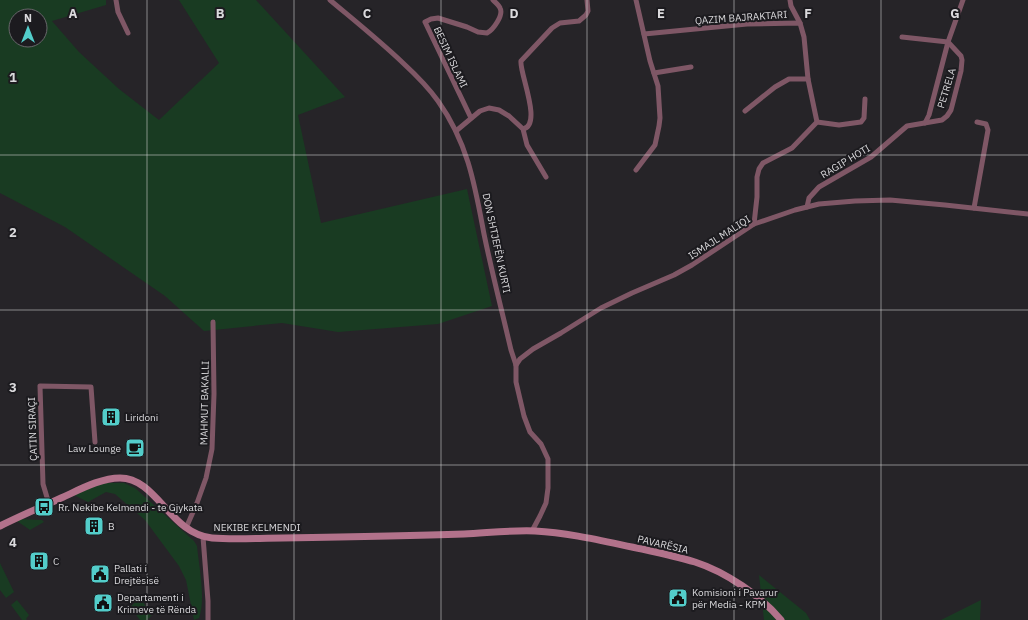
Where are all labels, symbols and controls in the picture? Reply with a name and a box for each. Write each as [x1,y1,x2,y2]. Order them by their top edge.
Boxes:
text: A [69,5,78,22]
text: B [216,5,225,22]
text: C [363,5,372,22]
text: D [509,5,519,22]
text: E [657,5,665,22]
text: F [804,5,812,22]
text: G [950,5,960,22]
north arrow [8,8,48,48]
street label: QAZIM BAJRAKTARI [694,8,788,27]
text: N [24,11,32,25]
street label: BESIM ISLAMI [431,24,470,90]
street label: PETRELA [934,66,959,110]
text: 1 [9,69,17,86]
street label: RAGIP HOTI [818,142,872,181]
street label: DON SHTJEFËN KURTI [480,192,513,294]
street label: ISMAJL MALIQI [686,213,753,262]
text: 2 [9,224,17,241]
street label: MAHMUT BAKALLI [197,361,212,445]
text: 3 [9,379,17,396]
street label: ÇATIN SIRAÇI [25,397,40,461]
building icon: Liridoni [100,406,122,428]
place label: Liridoni [125,411,158,424]
cafe icon: Law Lounge [124,437,146,459]
place label: Law Lounge [68,442,122,455]
bus stop icon: Rr. Nekibe Kelmendi - te Gjykata [33,496,55,518]
place label: Rr. Nekibe Kelmendi - te Gjykata [58,501,203,514]
building icon: B [83,515,105,537]
place label: B [108,520,115,533]
street label: NEKIBE KELMENDI [214,521,300,534]
street label: PAVARËSIA [636,532,690,557]
text: 4 [9,534,17,551]
building icon: C [28,550,50,572]
place label: C [53,555,59,568]
place label: Pallati i Drejtësisë [114,562,160,587]
public building icon: Pallati i Drejtësisë [89,563,111,585]
place label: Komisioni i Pavarur për Media - KPM [692,586,778,611]
public building icon: Komisioni i Pavarur për Media - KPM [667,587,689,609]
place label: Departamenti i Krimeve të Rënda [117,591,197,616]
public building icon: Departamenti i Krimeve të Rënda [92,592,114,614]

